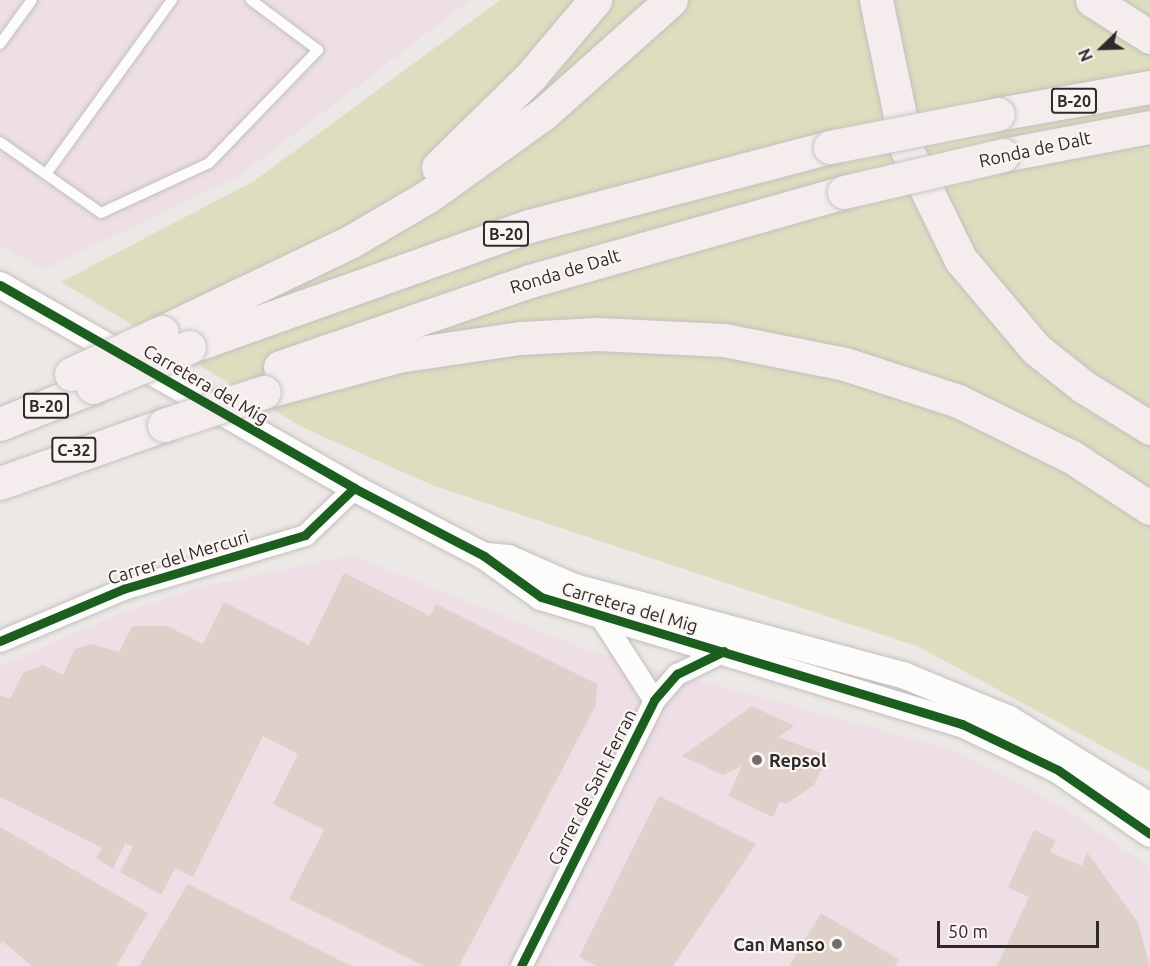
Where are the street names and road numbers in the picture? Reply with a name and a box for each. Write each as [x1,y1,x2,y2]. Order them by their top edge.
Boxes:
road number: B-20 [1050,88,1098,114]
street label: Ronda de Dalt [977,127,1093,171]
road number: B-20 [482,221,530,247]
street label: Ronda de Dalt [507,244,623,298]
street label: Carretera del Mig [140,339,272,429]
road number: B-20 [22,393,70,419]
road number: C-32 [50,437,98,463]
street label: Carrer del Mercuri [105,525,251,589]
street label: Carretera del Mig [559,577,701,637]
street label: Carrer de Sant Ferran [543,705,641,869]

